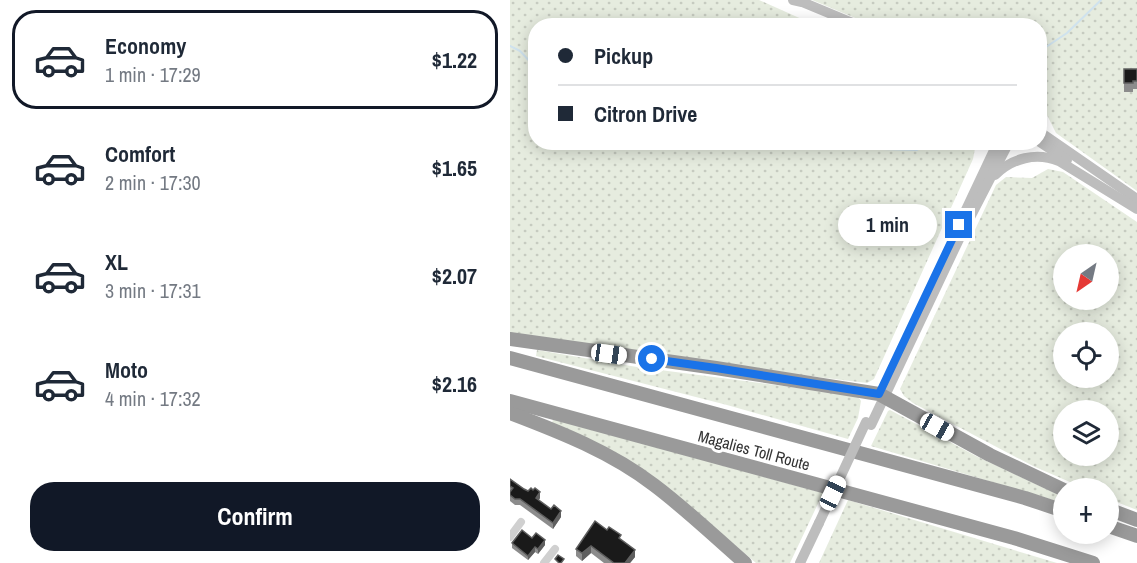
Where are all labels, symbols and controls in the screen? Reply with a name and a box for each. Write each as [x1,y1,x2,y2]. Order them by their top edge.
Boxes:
text: Economy [105,31,186,61]
icon: car [33,33,87,87]
text: Pickup [594,41,653,71]
text: $1.22 [432,45,477,75]
text: 1 min · 17:29 [105,61,201,88]
text: Citron Drive [594,99,697,129]
text: Comfort [105,139,175,169]
icon: car [33,141,87,195]
text: $1.65 [432,153,477,183]
text: 2 min · 17:30 [105,169,201,196]
callout: 1 min [839,204,938,246]
text: 1 min [866,211,909,238]
route end [945,211,972,238]
north arrow [1053,244,1119,310]
map controls [1053,244,1119,544]
text: XL [105,247,128,277]
icon: car [33,249,87,303]
text: $2.07 [432,261,477,291]
text: 3 min · 17:31 [105,277,201,304]
button: locate [1053,322,1119,388]
car [590,343,628,365]
route start [638,345,665,372]
text: Moto [105,355,148,385]
icon: car [33,357,87,411]
text: $2.16 [432,369,477,399]
text: 4 min · 17:32 [105,385,201,412]
button: layers [1053,400,1119,466]
car [917,410,957,444]
street label: Magalies Toll Route [696,424,812,476]
car [817,473,849,513]
button: + [1053,478,1119,544]
button: Confirm [30,482,480,551]

